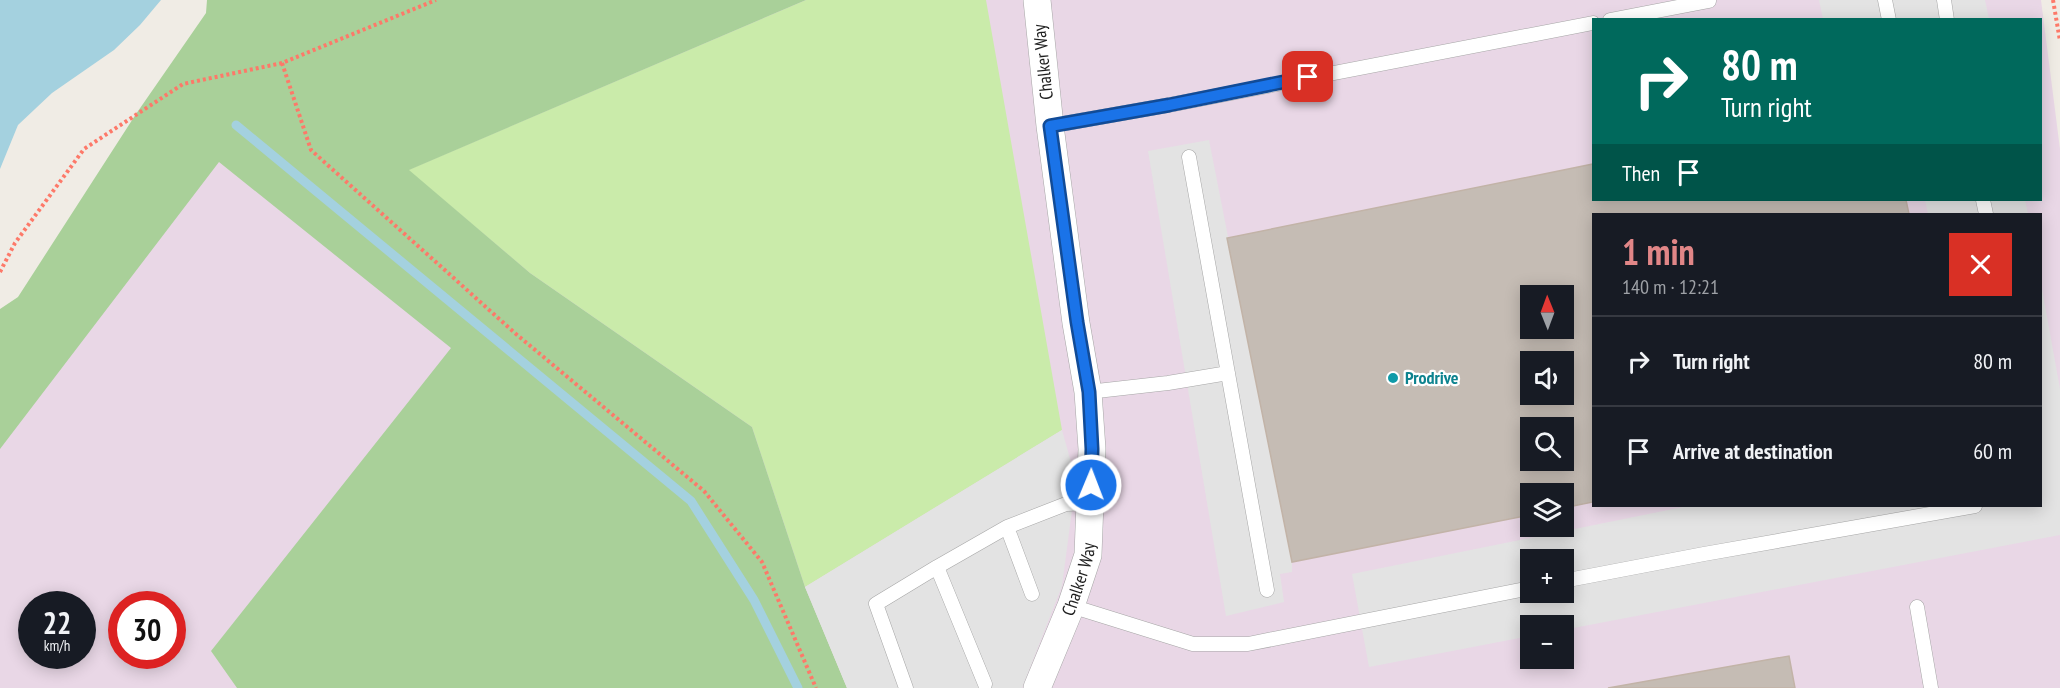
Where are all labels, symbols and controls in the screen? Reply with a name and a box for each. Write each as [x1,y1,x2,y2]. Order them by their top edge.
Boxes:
street label: Chalker Way [1027,23,1058,101]
text: 80 m [1721,37,1798,92]
icon: right [1622,42,1700,120]
pin [1282,51,1333,102]
icon: arrive [1291,60,1324,93]
text: Turn right [1721,90,1812,124]
icon: arrive [1672,156,1705,189]
text: Then [1622,159,1660,187]
text: 1 min [1622,228,1695,275]
button: close [1949,233,2012,296]
text: 140 m · 12:21 [1622,274,1719,300]
north arrow [1520,285,1574,339]
map controls [1520,285,1574,669]
icon: right [1622,345,1655,378]
text: Turn right [1673,347,1750,375]
text: 80 m [1973,347,2012,375]
button: sound [1520,351,1574,405]
place label: Prodrive [1405,366,1459,389]
marker: Prodrive [1386,371,1400,385]
button: search [1520,417,1574,471]
icon: arrive [1622,435,1655,468]
text: Arrive at destination [1673,437,1833,465]
text: 60 m [1973,437,2012,465]
position arrow [1059,453,1123,517]
button: layers [1520,483,1574,537]
street label: Chalker Way [1056,542,1099,619]
button: + [1520,549,1574,603]
speed limit sign: 30 [108,591,186,669]
text: 22 [43,603,71,642]
button: − [1520,615,1574,669]
text: km/h [44,636,70,655]

